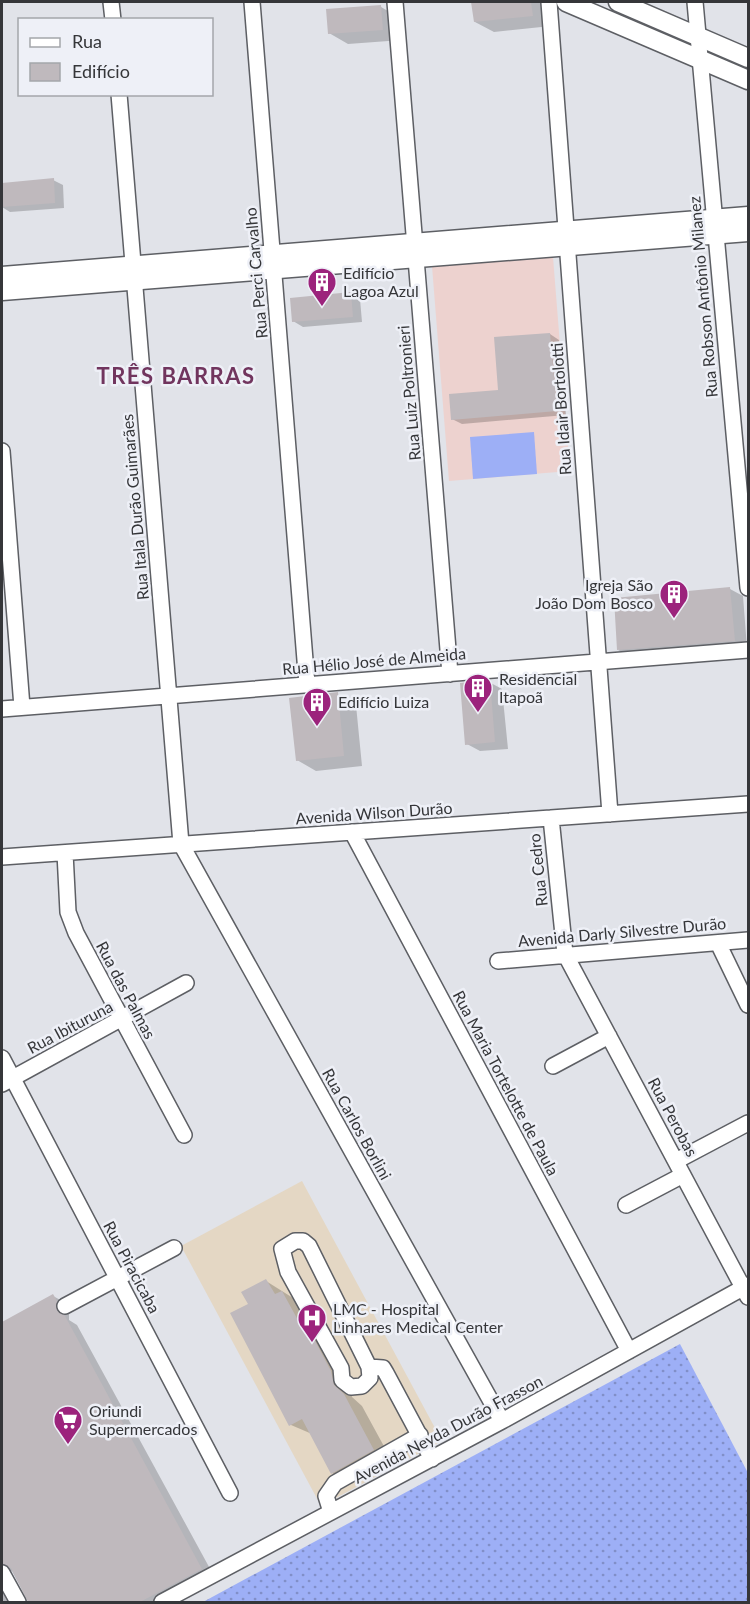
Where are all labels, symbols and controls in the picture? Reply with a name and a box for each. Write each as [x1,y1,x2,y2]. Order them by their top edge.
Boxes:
legend [18,18,213,96]
text: Rua [72,30,102,52]
text: Edifício [72,60,130,82]
street label: Rua Robson Antônio Milanez [684,196,721,398]
street label: Rua Perci Carvalho [240,207,271,339]
place label: Edifício Lagoa Azul [343,263,419,300]
building icon: Edifício Lagoa Azul [306,266,338,308]
street label: Rua Luiz Poltronieri [393,325,424,461]
street label: Rua Idair Bortolotti [546,342,575,476]
district label: TRÊS BARRAS [96,362,256,389]
street label: Rua Itala Durão Guimarães [117,413,152,601]
place label: Igreja São João Dom Bosco [535,575,653,612]
building icon: Igreja São João Dom Bosco [658,578,690,620]
street label: Rua Hélio José de Almeida [281,643,467,678]
place label: Residencial Itapoã [499,669,577,706]
building icon: Residencial Itapoã [462,672,494,714]
building icon: Edifício Luiza [301,686,333,728]
place label: Edifício Luiza [338,692,429,711]
street label: Avenida Wilson Durão [295,798,453,827]
street label: Rua Cedro [524,833,551,907]
street label: Avenida Darly Silvestre Durão [517,913,727,950]
street label: Rua das Palmas [93,938,160,1042]
street label: Rua Maria Tortelotte de Paula [450,987,563,1178]
street label: Rua Ibituruna [24,996,116,1057]
street label: Rua Carlos Borlini [319,1065,396,1183]
street label: Rua Perobas [645,1074,702,1160]
street label: Rua Piracicaba [100,1217,165,1316]
place label: LMC - Hospital Linhares Medical Center [333,1299,503,1336]
hospital icon: LMC - Hospital Linhares Medical Center [296,1302,328,1344]
street label: Avenida Neyda Durão Frasson [350,1371,546,1487]
place label: Oriundi Supermercados [89,1401,197,1438]
supermarket icon: Oriundi Supermercados [52,1404,84,1446]

